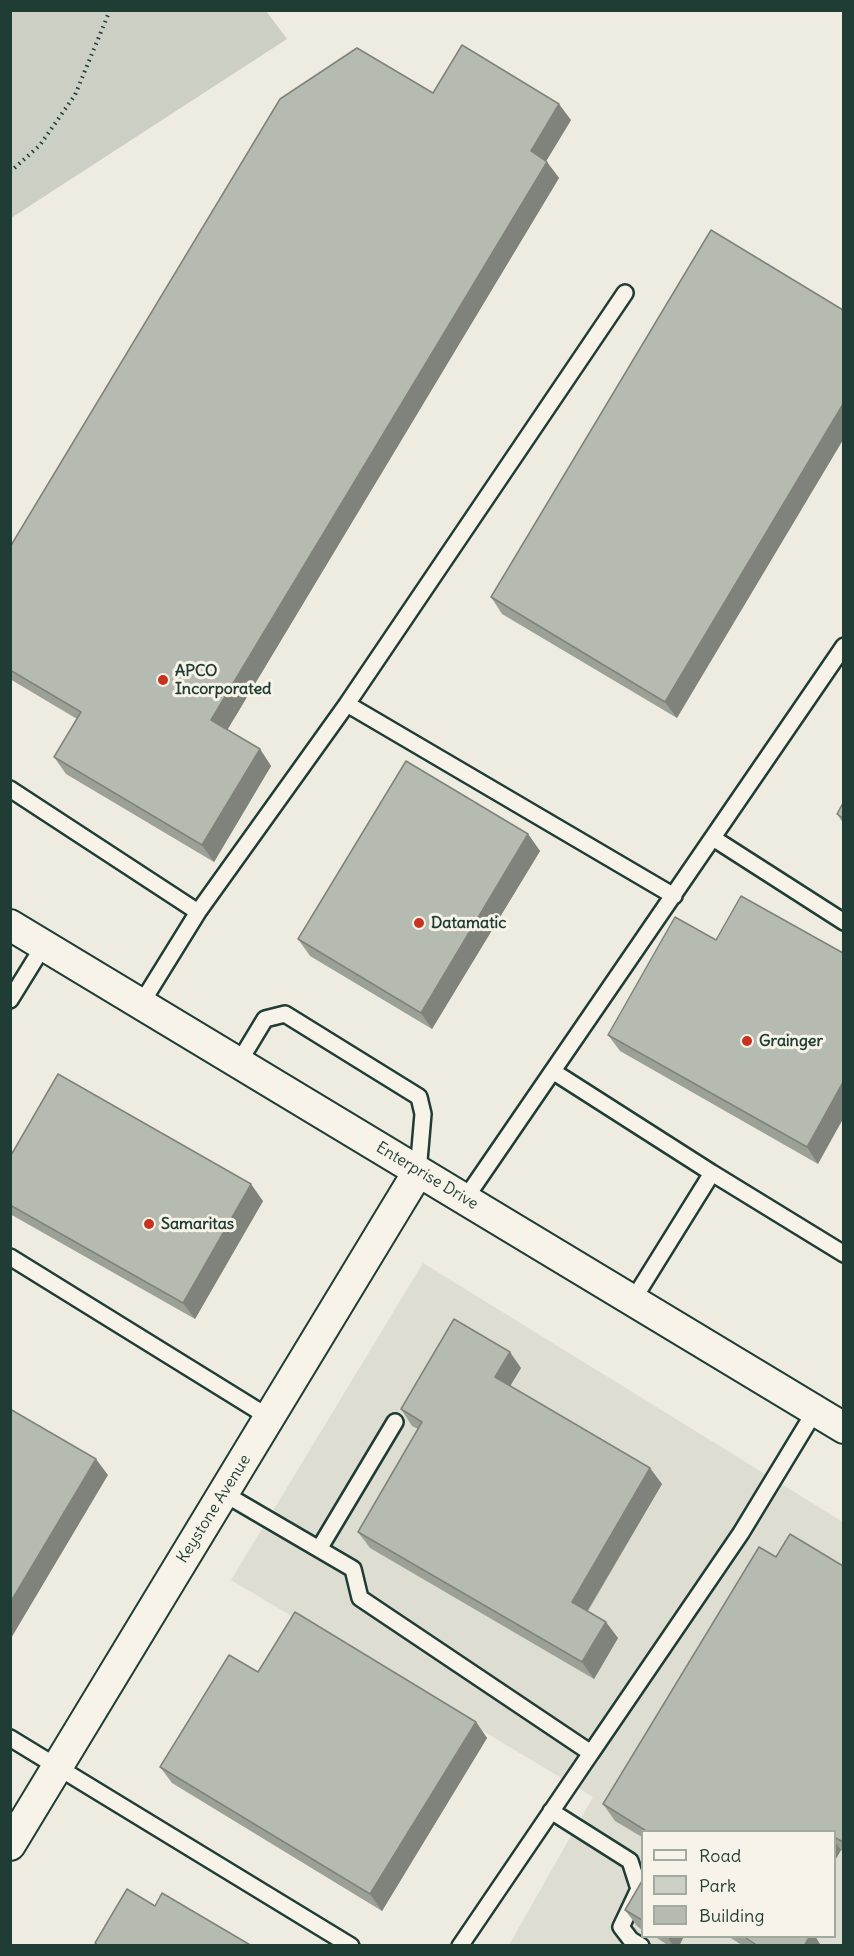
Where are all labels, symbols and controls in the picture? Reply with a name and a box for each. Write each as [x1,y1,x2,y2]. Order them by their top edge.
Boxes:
place label: APCO Incorporated [175,661,271,699]
marker: APCO Incorporated [156,673,170,687]
place label: Datamatic [431,913,506,933]
marker: Datamatic [412,916,426,930]
place label: Grainger [759,1031,823,1051]
marker: Grainger [740,1034,754,1048]
street label: Enterprise Drive [373,1138,481,1214]
place label: Samaritas [161,1214,234,1234]
marker: Samaritas [142,1217,156,1231]
street label: Keystone Avenue [173,1451,255,1567]
legend [641,1830,836,1938]
text: Road [699,1844,741,1867]
text: Park [699,1874,736,1897]
text: Building [699,1904,764,1927]

